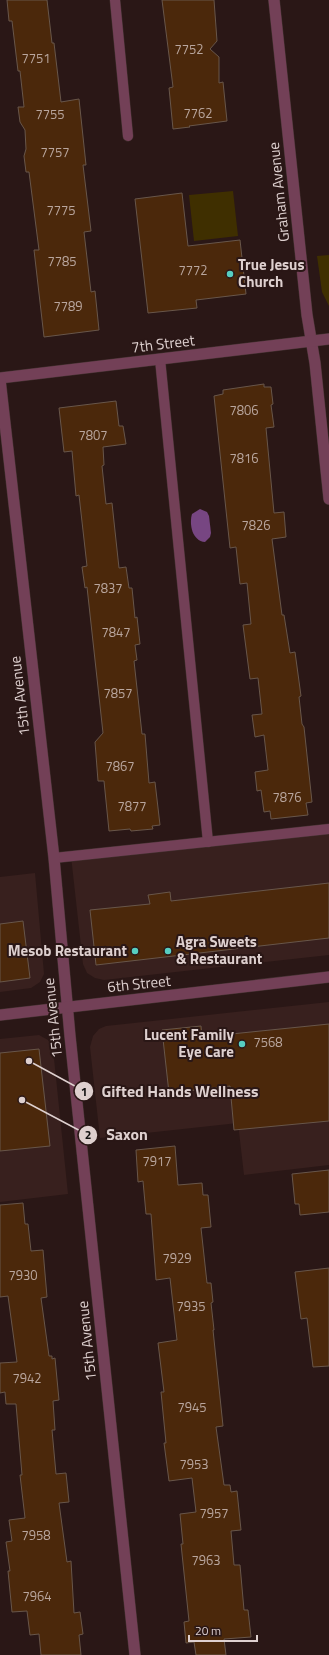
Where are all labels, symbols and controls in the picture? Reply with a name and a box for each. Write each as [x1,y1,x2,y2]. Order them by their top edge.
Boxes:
house number: 7752 [174,39,204,59]
house number: 7751 [21,48,51,68]
house number: 7762 [183,103,213,123]
house number: 7755 [35,104,65,124]
street label: Graham Avenue [262,141,295,243]
house number: 7757 [40,142,70,162]
house number: 7775 [46,200,76,220]
house number: 7785 [47,251,77,271]
place label: True Jesus Church [238,253,305,293]
house number: 7772 [178,260,208,280]
marker: True Jesus Church [225,269,235,279]
house number: 7789 [53,296,83,316]
street label: 7th Street [130,328,197,359]
house number: 7806 [229,400,259,420]
house number: 7807 [78,425,108,445]
house number: 7816 [229,448,259,468]
house number: 7826 [241,515,271,535]
house number: 7837 [93,578,123,598]
house number: 7847 [101,622,131,642]
street label: 15th Avenue [3,655,36,737]
house number: 7857 [103,683,133,703]
house number: 7867 [105,756,135,776]
house number: 7876 [272,787,302,807]
house number: 7877 [117,796,147,816]
place label: Agra Sweets & Restaurant [176,930,263,970]
place label: Mesob Restaurant [8,939,128,962]
marker: Mesob Restaurant [130,946,140,956]
marker: Agra Sweets & Restaurant [163,946,173,956]
street label: 6th Street [106,969,173,998]
street label: 15th Avenue [37,977,68,1059]
place label: Lucent Family Eye Care [144,1023,234,1063]
house number: 7568 [253,1032,283,1052]
marker: Lucent Family Eye Care [237,1039,247,1049]
callout: Gifted Hands Wellness [74,1077,267,1105]
text: Gifted Hands Wellness [101,1079,259,1103]
text: 1 [81,1082,87,1101]
callout: Saxon [78,1121,156,1149]
text: Saxon [106,1122,148,1146]
text: 2 [85,1125,91,1144]
house number: 7917 [142,1151,172,1171]
house number: 7929 [162,1248,192,1268]
house number: 7930 [8,1265,38,1285]
house number: 7935 [176,1296,206,1316]
street label: 15th Avenue [71,1300,102,1382]
house number: 7942 [12,1368,42,1388]
house number: 7945 [177,1397,207,1417]
house number: 7953 [179,1454,209,1474]
house number: 7957 [199,1503,229,1523]
house number: 7958 [21,1525,51,1545]
house number: 7963 [191,1550,221,1570]
house number: 7964 [22,1586,52,1606]
scale bar [189,1617,257,1643]
text: 20 m [195,1621,221,1640]

